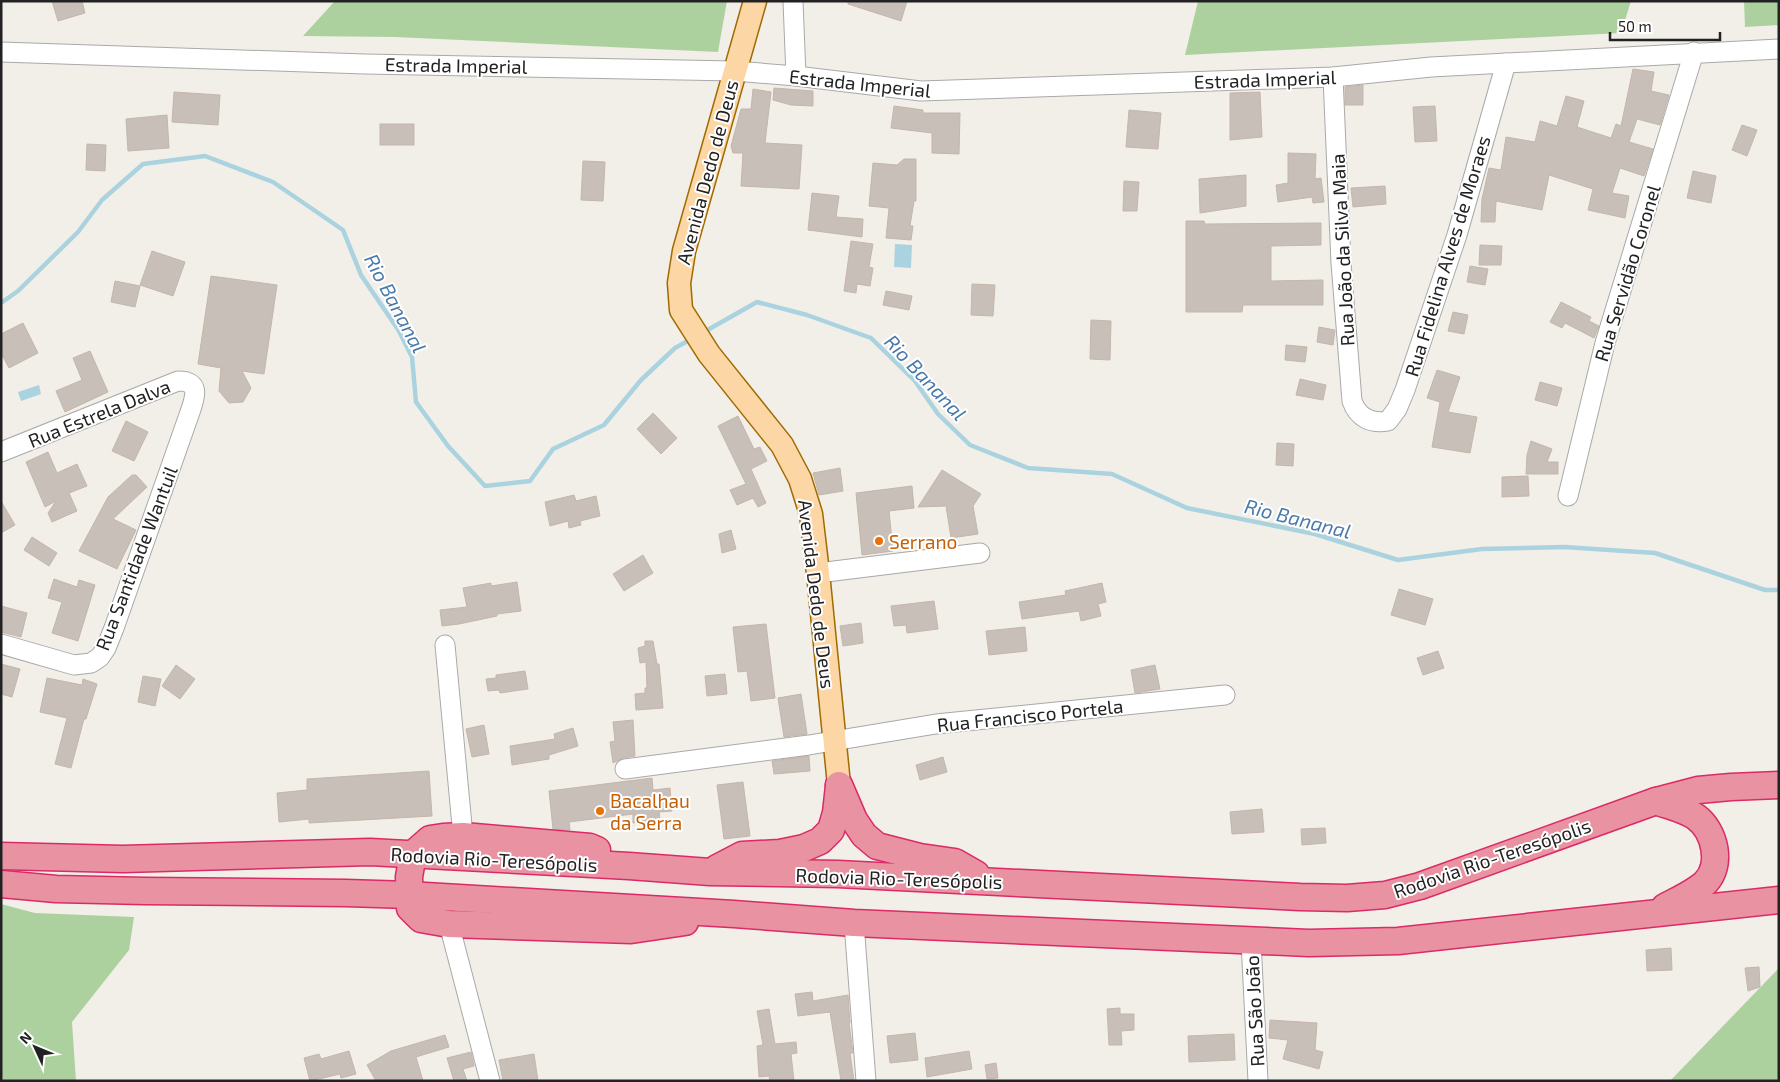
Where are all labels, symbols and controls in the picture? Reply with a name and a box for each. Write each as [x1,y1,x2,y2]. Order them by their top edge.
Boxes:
scale bar [1610,10,1720,42]
text: 50 m [1618,17,1652,35]
street label: Estrada Imperial [385,52,528,78]
street label: Estrada Imperial [788,64,932,102]
street label: Estrada Imperial [1193,65,1337,93]
street label: Avenida Dedo de Deus [671,77,743,267]
street label: Rua Fidelina Alves de Moraes [1399,133,1495,379]
street label: Rua João da Silva Maia [1325,153,1359,347]
street label: Rua Servidão Coronel [1589,182,1665,364]
water label: Rio Bananal [360,249,432,357]
water label: Rio Bananal [880,329,972,425]
street label: Rua Estrela Dalva [25,374,173,452]
street label: Rua Santidade Wantuil [90,462,182,653]
water label: Rio Bananal [1242,493,1354,543]
street label: Avenida Dedo de Deus [794,498,840,690]
place label: Serrano [889,530,957,553]
marker: Serrano [873,535,885,547]
street label: Rua Francisco Portela [936,694,1124,736]
place label: Bacalhau da Serra [610,789,690,834]
marker: Bacalhau da Serra [594,805,606,817]
street label: Rodovia Rio-Teresópolis [1390,813,1594,903]
street label: Rodovia Rio-Teresópolis [390,842,598,876]
street label: Rodovia Rio-Teresópolis [795,863,1003,893]
street label: Rua São João [1240,955,1268,1067]
north arrow [10,1022,60,1072]
text: N [16,1028,35,1047]

